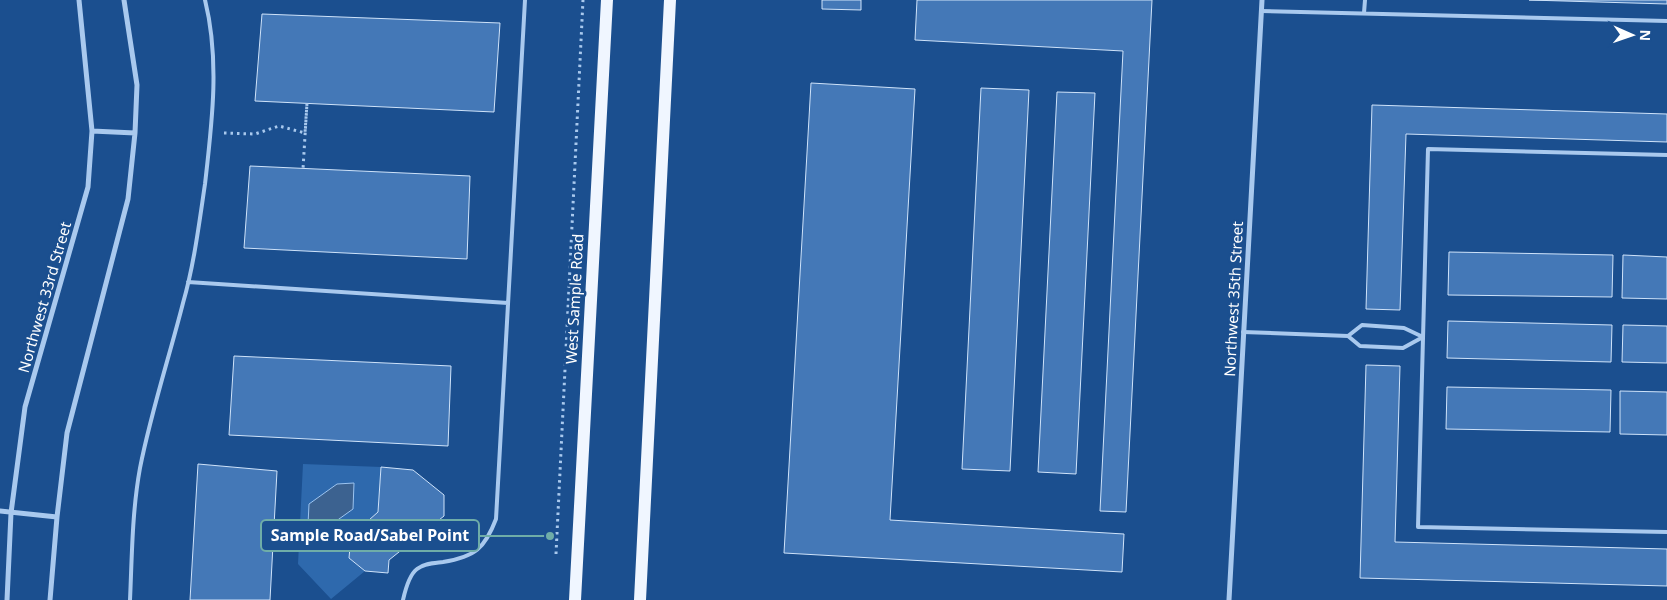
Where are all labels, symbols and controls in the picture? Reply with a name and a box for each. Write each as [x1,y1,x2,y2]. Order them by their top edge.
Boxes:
north arrow [1607,10,1657,60]
text: N [1636,29,1655,41]
street label: Northwest 33rd Street [13,219,75,375]
street label: Northwest 35th Street [1219,220,1247,377]
street label: West Sample Road [561,233,587,365]
callout: Sample Road/Sabel Point [261,520,479,551]
text: Sample Road/Sabel Point [271,524,469,546]

